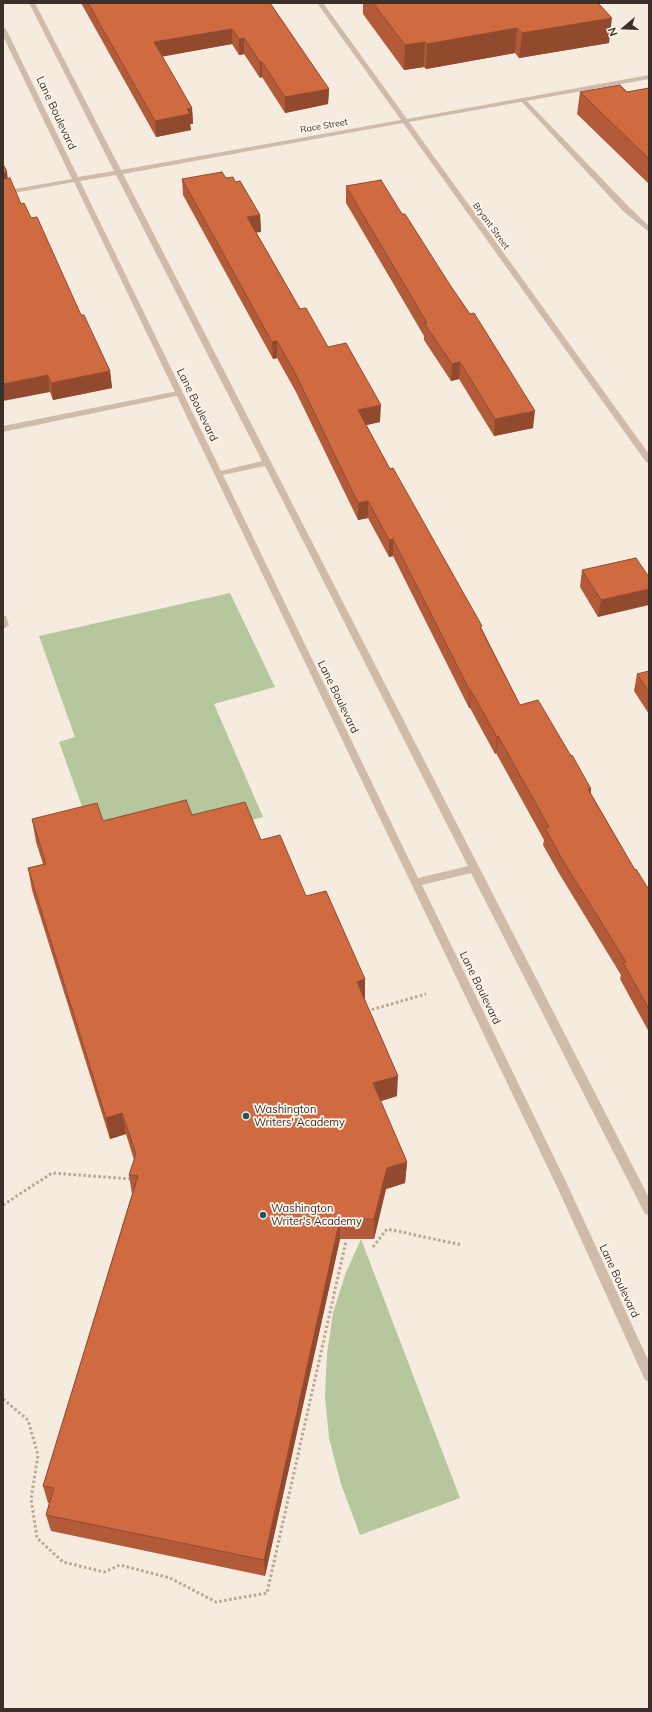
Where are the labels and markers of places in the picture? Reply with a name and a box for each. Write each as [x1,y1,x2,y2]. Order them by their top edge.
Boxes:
place label: Washington Writers' Academy [254,1103,345,1129]
marker: Washington Writers' Academy [241,1111,251,1121]
place label: Washington Writer's Academy [271,1202,362,1228]
marker: Washington Writer's Academy [258,1210,268,1220]

